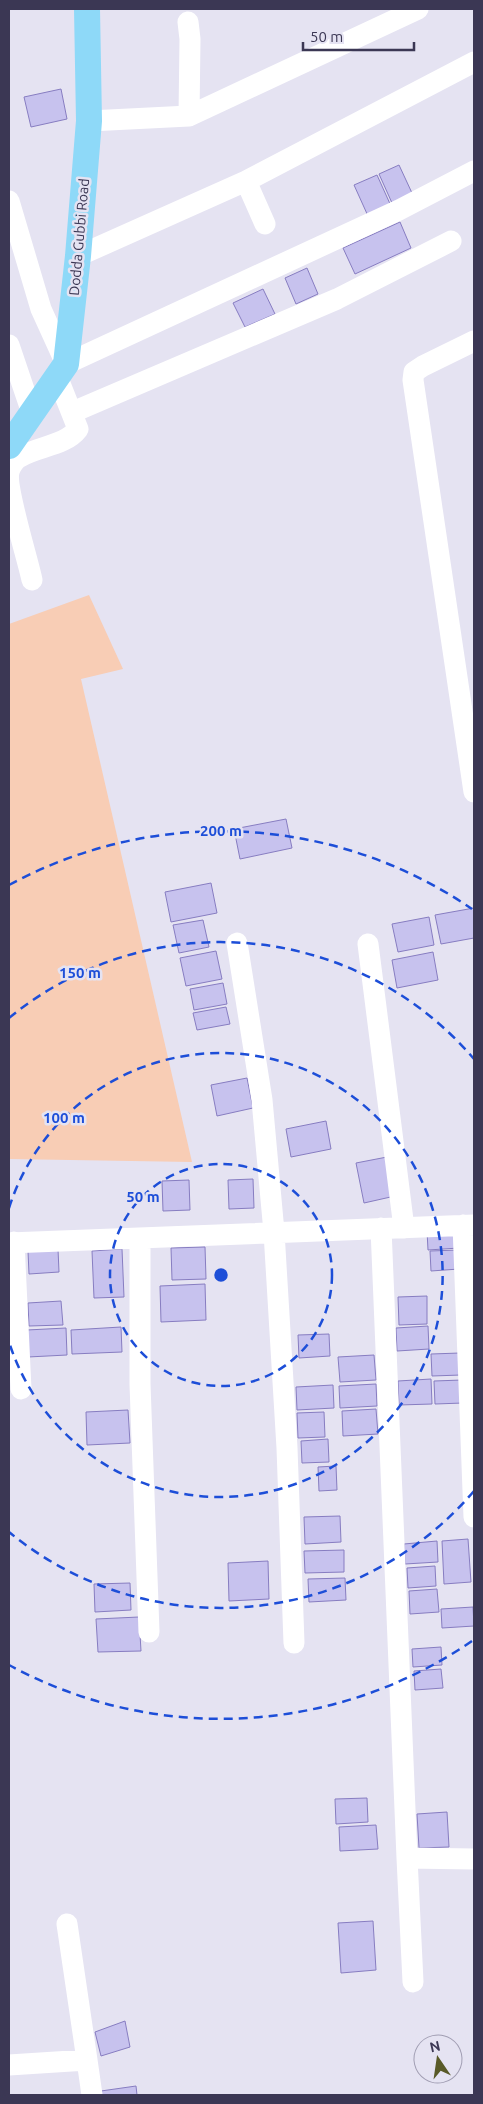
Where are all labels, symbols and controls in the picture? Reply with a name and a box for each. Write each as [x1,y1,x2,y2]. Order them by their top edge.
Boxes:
scale bar [303,20,414,52]
text: 50 m [310,28,343,45]
street label: Dodda Gubbi Road [66,178,92,296]
text: 200 m [200,822,242,839]
text: 150 m [59,964,101,981]
text: 100 m [43,1109,85,1126]
text: 50 m [126,1188,160,1205]
centre of rings [212,1266,230,1284]
north arrow [413,2034,463,2084]
text: N [428,2037,442,2055]

